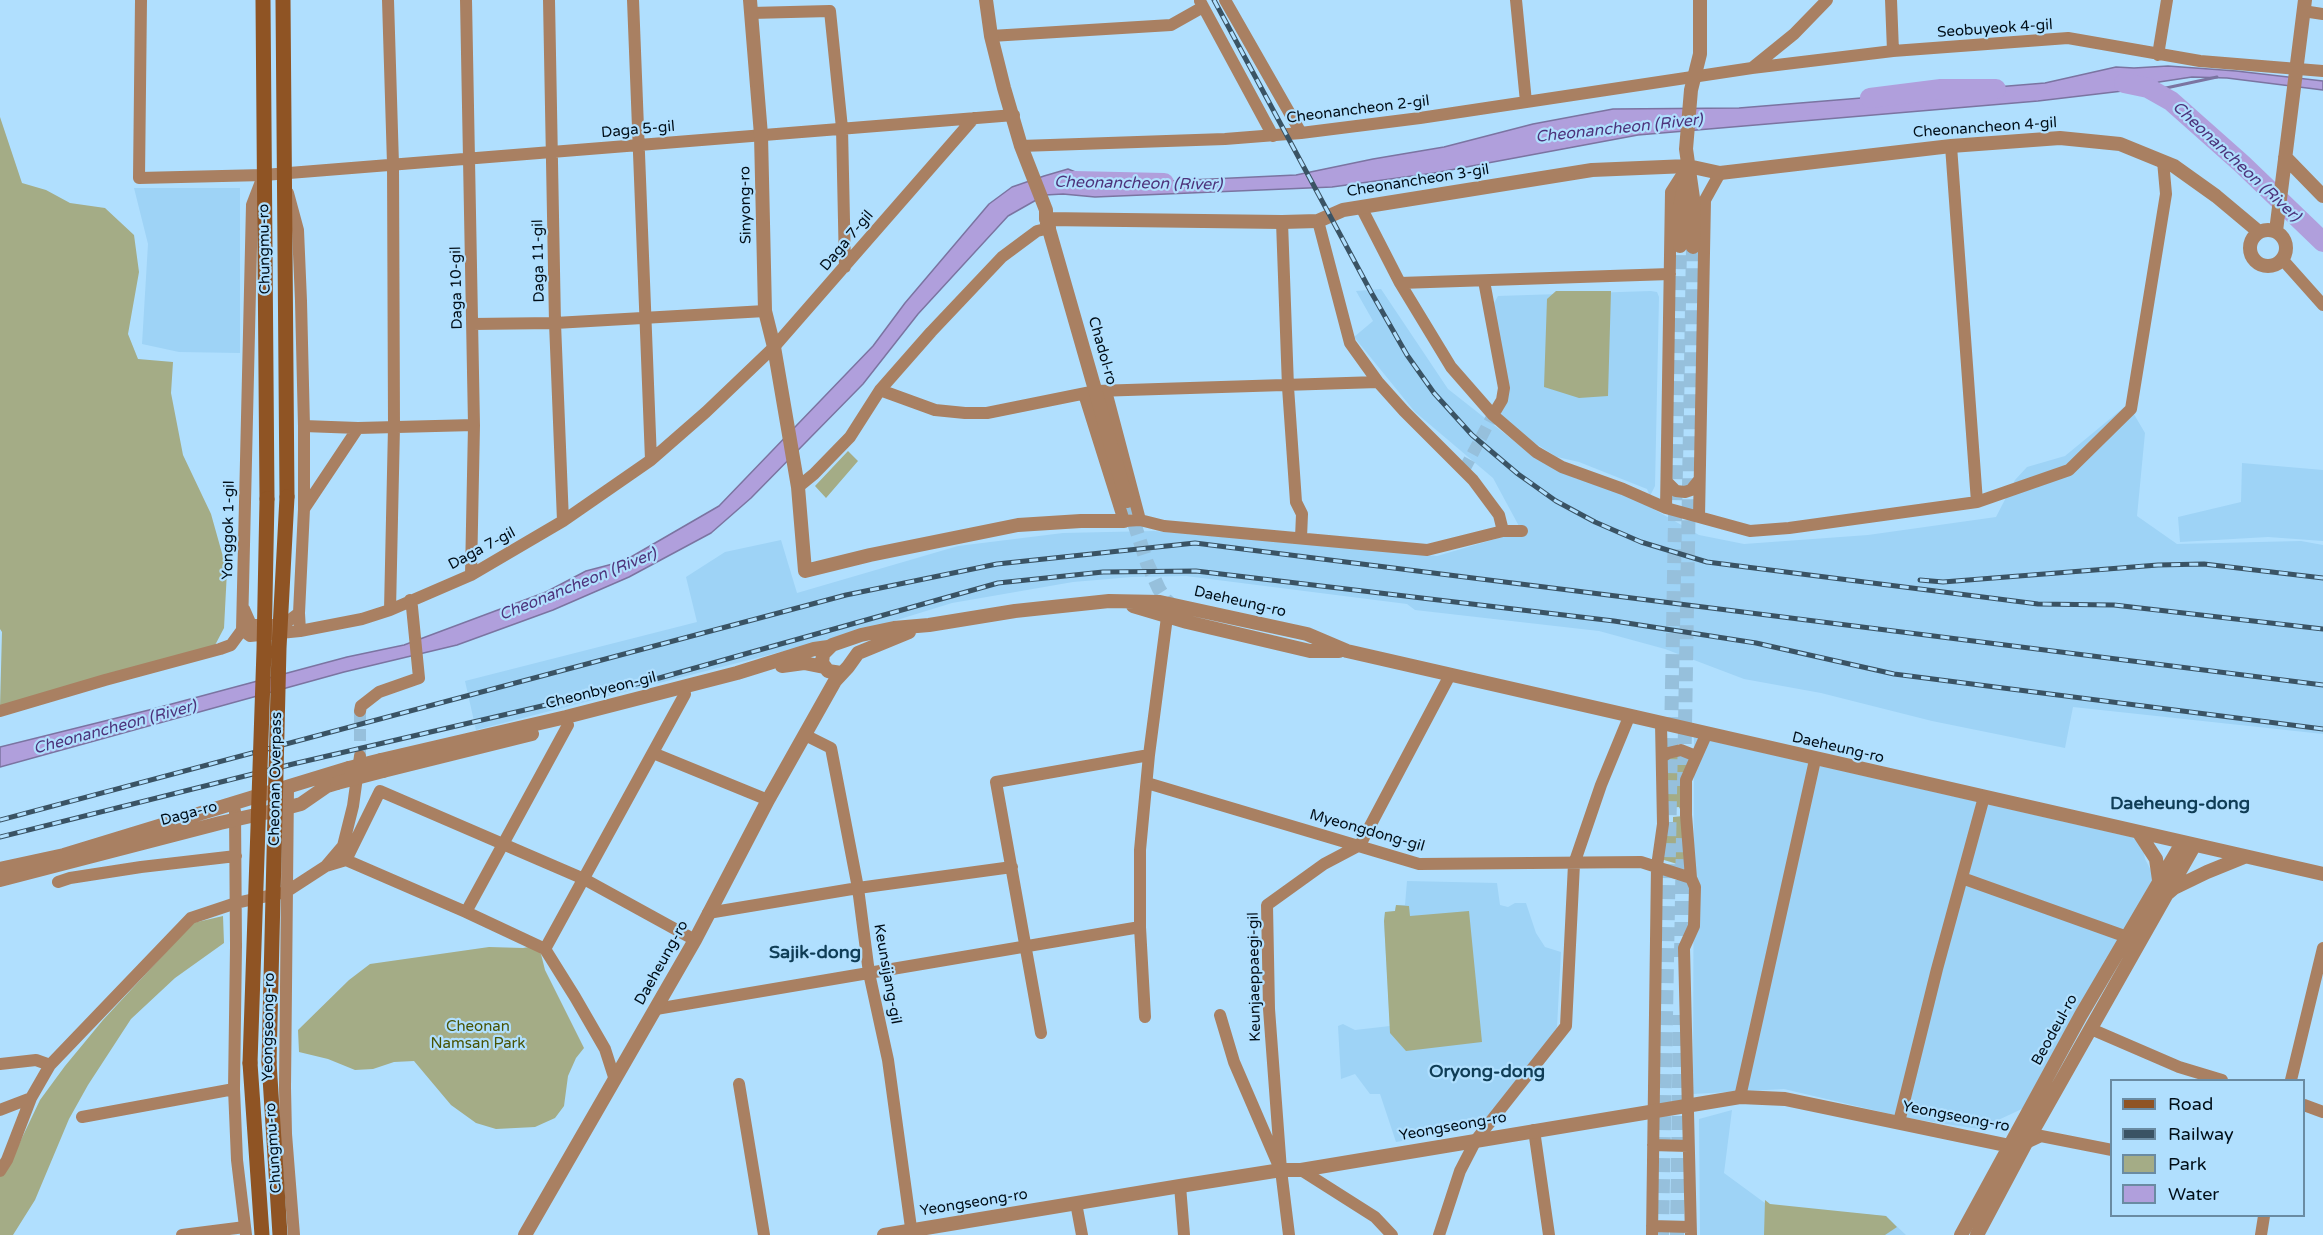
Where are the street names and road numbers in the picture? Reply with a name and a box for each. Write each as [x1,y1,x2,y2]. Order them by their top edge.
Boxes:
street label: Seobuyeok 4-gil [1937,16,2053,42]
street label: Cheonancheon 2-gil [1285,92,1431,128]
street label: Cheonancheon 4-gil [1912,114,2058,142]
street label: Daga 5-gil [600,118,676,142]
street label: Cheonancheon 3-gil [1345,161,1491,201]
street label: Sinyong-ro [736,166,756,244]
street label: Chungmu-ro [255,203,275,295]
street label: Daga 7-gil [816,207,878,275]
street label: Daga 11-gil [529,219,549,303]
street label: Daga 10-gil [447,246,467,330]
street label: Chadol-ro [1084,315,1120,387]
street label: Yonggok 1-gil [219,480,239,580]
street label: Daga 7-gil [445,524,519,574]
street label: Daeheung-ro [1192,583,1288,621]
street label: Cheonbyeon-gil [544,669,658,713]
street label: Cheonan Overpass [266,712,286,846]
street label: Daeheung-ro [1790,729,1886,767]
street label: Daga-ro [159,798,219,830]
street label: Myeongdong-gil [1307,806,1427,856]
street label: Keunjaeppaegi-gil [1245,912,1265,1042]
street label: Daeheung-ro [631,917,693,1009]
street label: Keunsijang-gil [869,922,905,1026]
street label: Yeongseong-ro [259,972,279,1082]
street label: Beodeul-ro [2028,991,2082,1069]
street label: Yeongseong-ro [1901,1098,2011,1136]
street label: Chungmu-ro [262,1102,286,1194]
street label: Yeongseong-ro [1398,1109,1508,1145]
street label: Yeongseong-ro [919,1186,1029,1220]

